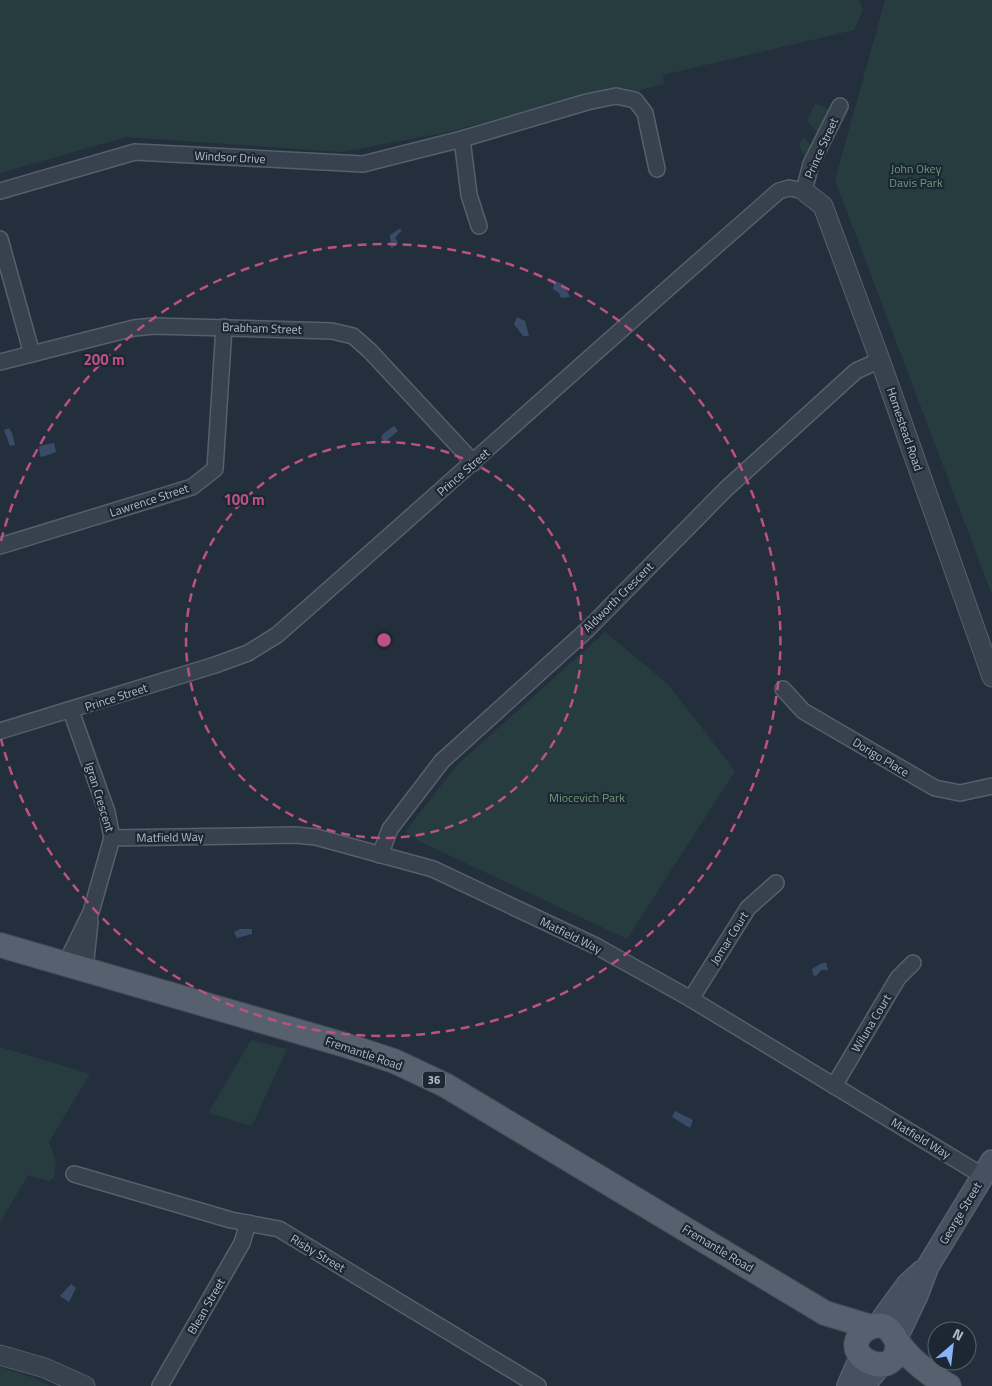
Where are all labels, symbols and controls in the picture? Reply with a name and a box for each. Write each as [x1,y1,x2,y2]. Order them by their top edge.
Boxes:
street label: Prince Street [799,114,843,182]
street label: Windsor Drive [194,146,266,168]
park label: John Okey Davis Park [889,159,943,192]
street label: Brabham Street [222,317,303,339]
text: 200 m [83,348,125,371]
street label: Homestead Road [882,385,928,473]
street label: Prince Street [432,443,494,501]
street label: Lawrence Street [107,478,192,522]
text: 100 m [223,488,265,511]
street label: Aldworth Crescent [578,557,658,637]
centre of rings [375,631,393,649]
street label: Prince Street [82,678,151,716]
street label: Dorigo Place [849,733,913,781]
street label: Igran Crescent [80,760,120,835]
park label: Miocevich Park [549,788,625,807]
street label: Matfield Way [136,827,204,847]
street label: Jomar Court [705,907,753,969]
street label: Matfield Way [537,912,605,958]
street label: Wiluna Court [846,990,896,1056]
street label: Fremantle Road [323,1031,405,1075]
road number: 36 [423,1072,445,1088]
street label: Matfield Way [887,1113,955,1163]
street label: George Street [934,1178,986,1248]
street label: Fremantle Road [679,1219,757,1277]
street label: Risby Street [287,1229,350,1277]
street label: Blean Street [182,1274,230,1338]
north arrow [927,1321,977,1371]
text: N [949,1323,968,1346]

